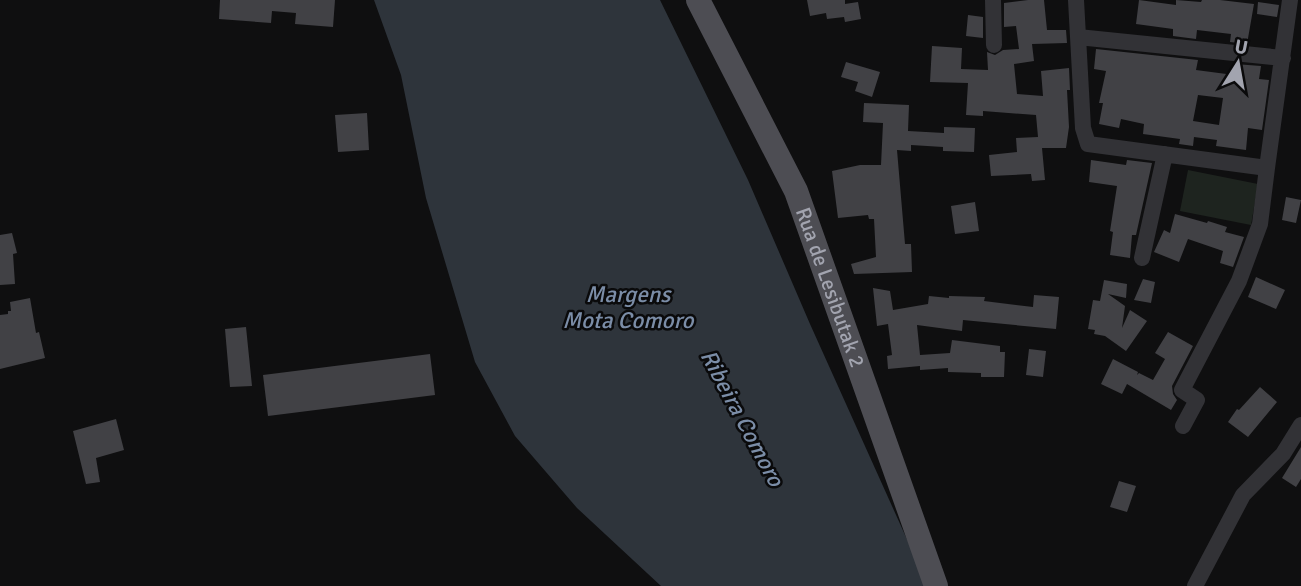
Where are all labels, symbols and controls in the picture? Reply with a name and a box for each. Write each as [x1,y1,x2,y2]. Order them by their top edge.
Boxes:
north arrow [1203,28,1273,98]
text: U [1232,34,1250,60]
street label: Rua de Lesibutak 2 [790,204,871,371]
water label: Margens Mota Comoro [562,280,695,335]
water label: Ribeira Comoro [694,345,791,492]

